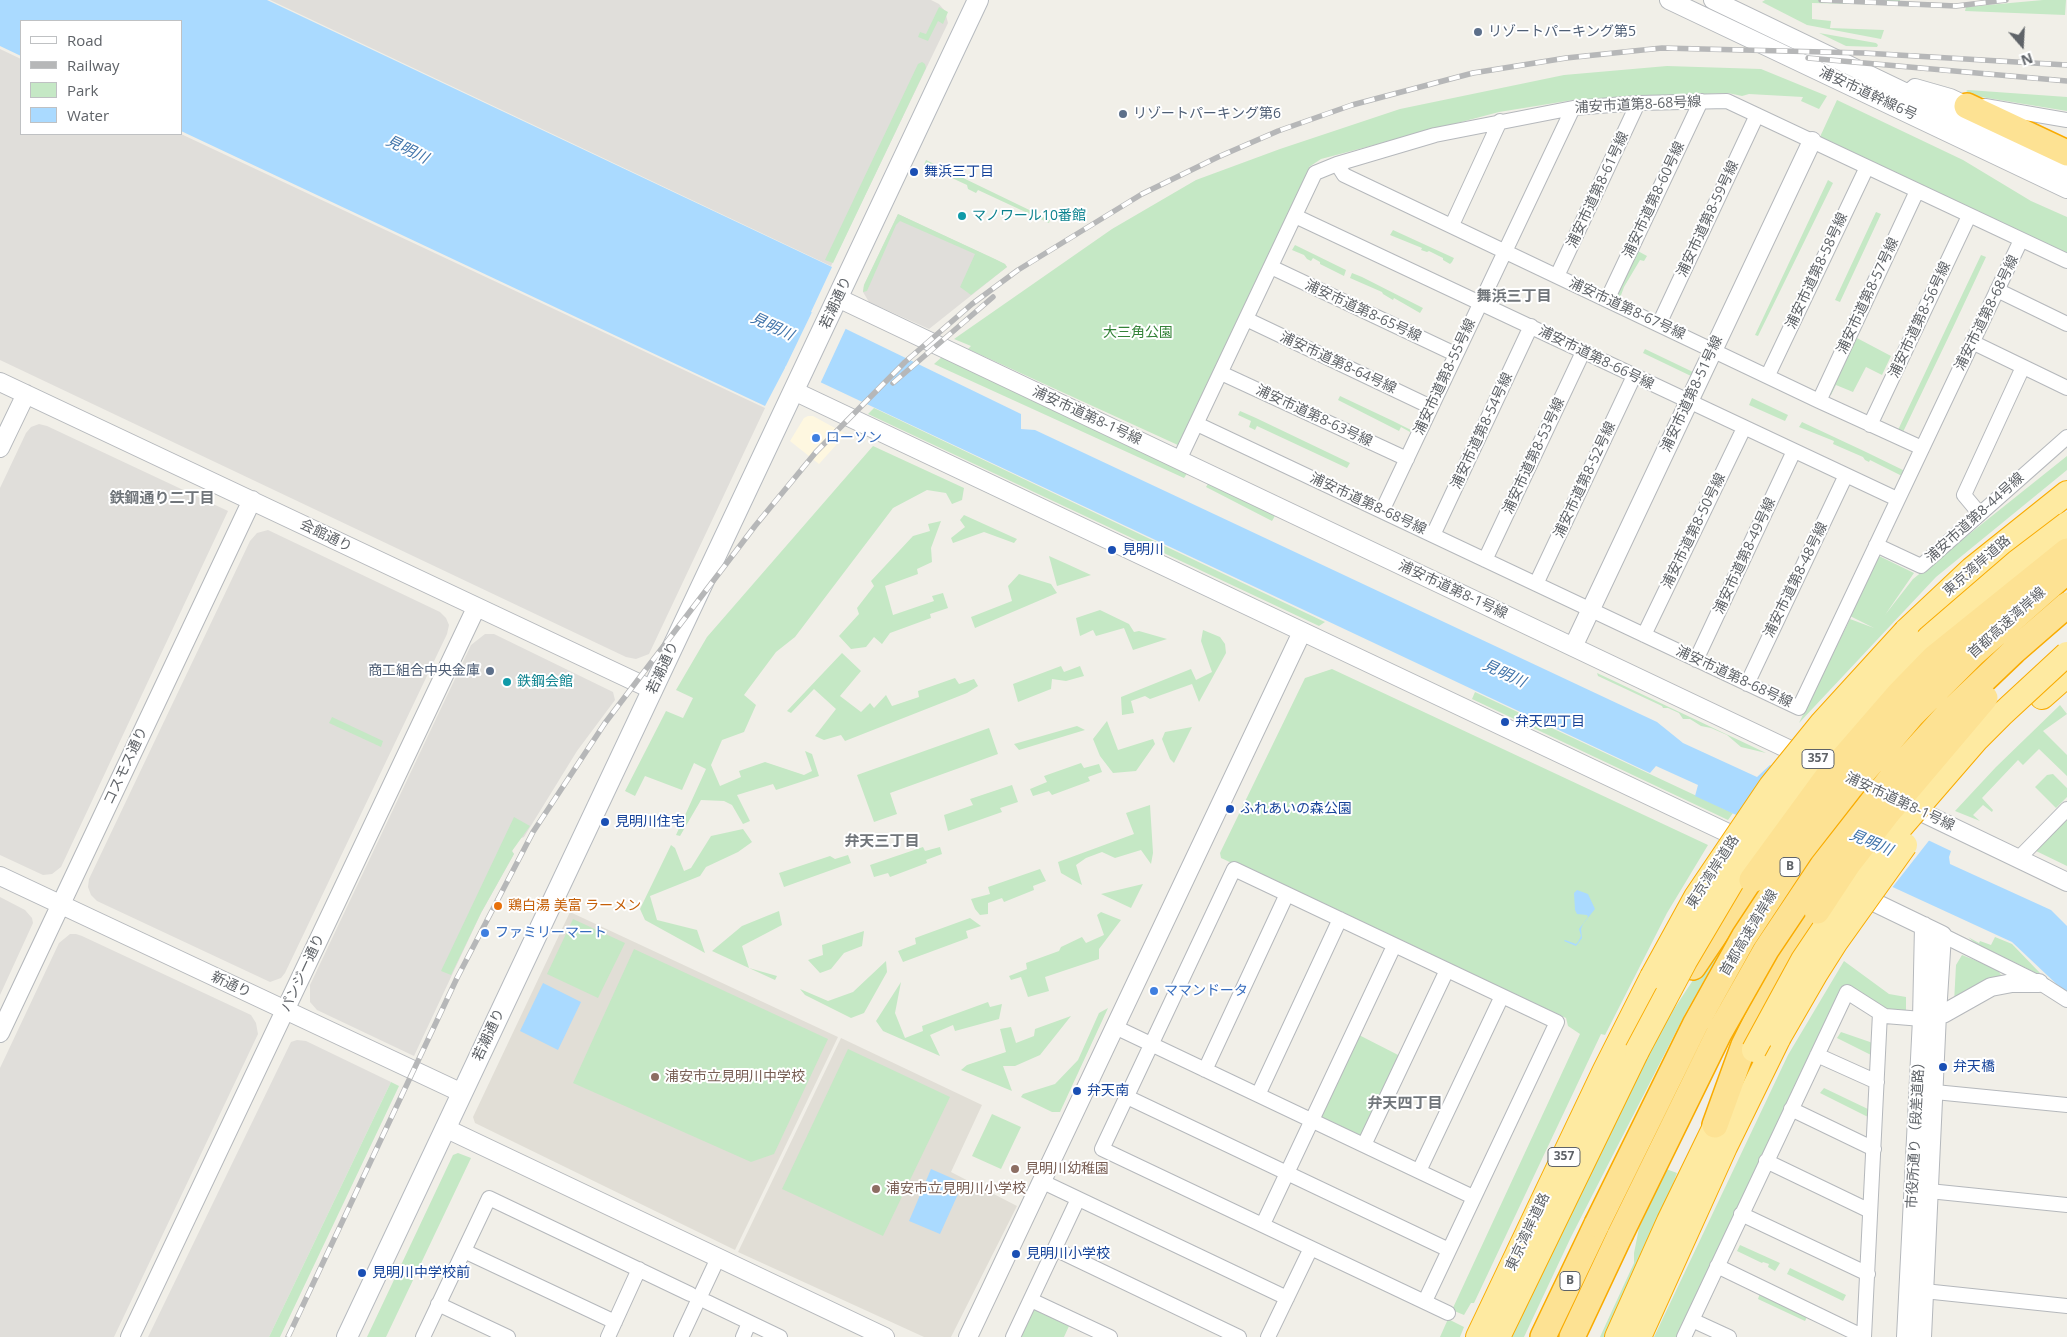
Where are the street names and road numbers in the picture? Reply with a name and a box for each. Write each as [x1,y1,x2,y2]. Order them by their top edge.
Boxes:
street label: 浦安市道幹線6号 [1816,64,1920,124]
street label: 浦安市道第8-68号線 [1574,93,1702,117]
street label: 浦安市道第8-61号線 [1564,129,1632,251]
street label: 浦安市道第8-60号線 [1620,139,1688,261]
street label: 浦安市道第8-59号線 [1674,158,1742,280]
street label: 浦安市道第8-58号線 [1783,210,1851,332]
street label: 浦安市道第8-57号線 [1834,235,1902,357]
street label: 浦安市道第8-68号線 [1952,252,2022,374]
street label: 浦安市道第8-56号線 [1886,259,1954,381]
street label: 若潮通り [817,274,855,332]
street label: 浦安市道第8-67号線 [1566,275,1688,343]
street label: 浦安市道第8-65号線 [1302,277,1424,345]
street label: 浦安市道第8-55号線 [1411,316,1479,438]
street label: 浦安市道第8-66号線 [1535,323,1657,393]
street label: 浦安市道第8-64号線 [1277,329,1399,397]
street label: 浦安市道第8-51号線 [1658,333,1726,455]
street label: 浦安市道第8-54号線 [1448,370,1516,492]
street label: 浦安市道第8-63号線 [1253,382,1375,450]
street label: 浦安市道第8-1号線 [1030,383,1144,449]
street label: 浦安市道第8-53号線 [1500,395,1568,517]
street label: 浦安市道第8-52号線 [1551,419,1619,541]
street label: 浦安市道第8-44号線 [1922,469,2028,567]
street label: 浦安市道第8-68号線 [1307,470,1429,538]
street label: 浦安市道第8-50号線 [1659,470,1729,592]
street label: 浦安市道第8-49号線 [1711,495,1779,617]
street label: 会館通り [297,516,355,556]
street label: 浦安市道第8-48号線 [1761,519,1831,641]
street label: 東京湾岸道路 [1940,532,2014,600]
street label: 浦安市道第8-1号線 [1396,557,1510,623]
street label: 首都高速湾岸線 [1965,584,2049,662]
street label: 若潮通り [644,639,682,697]
street label: 浦安市道第8-68号線 [1673,643,1795,711]
street label: コスモス通り [101,724,151,808]
road number: 357 [1802,750,1834,769]
street label: 浦安市道第8-1号線 [1843,769,1957,835]
street label: 東京湾岸道路 [1683,832,1743,912]
road number: B [1780,858,1800,876]
street label: 首都高速湾岸線 [1717,887,1781,979]
street label: パンジー通り [278,931,328,1015]
street label: 新通り [208,969,254,1001]
street label: 若潮通り [470,1006,508,1064]
street label: 市役所通り（段差道路） [1904,1055,1928,1209]
road number: 357 [1548,1148,1580,1166]
street label: 東京湾岸道路 [1503,1190,1553,1274]
road number: B [1560,1272,1580,1290]

